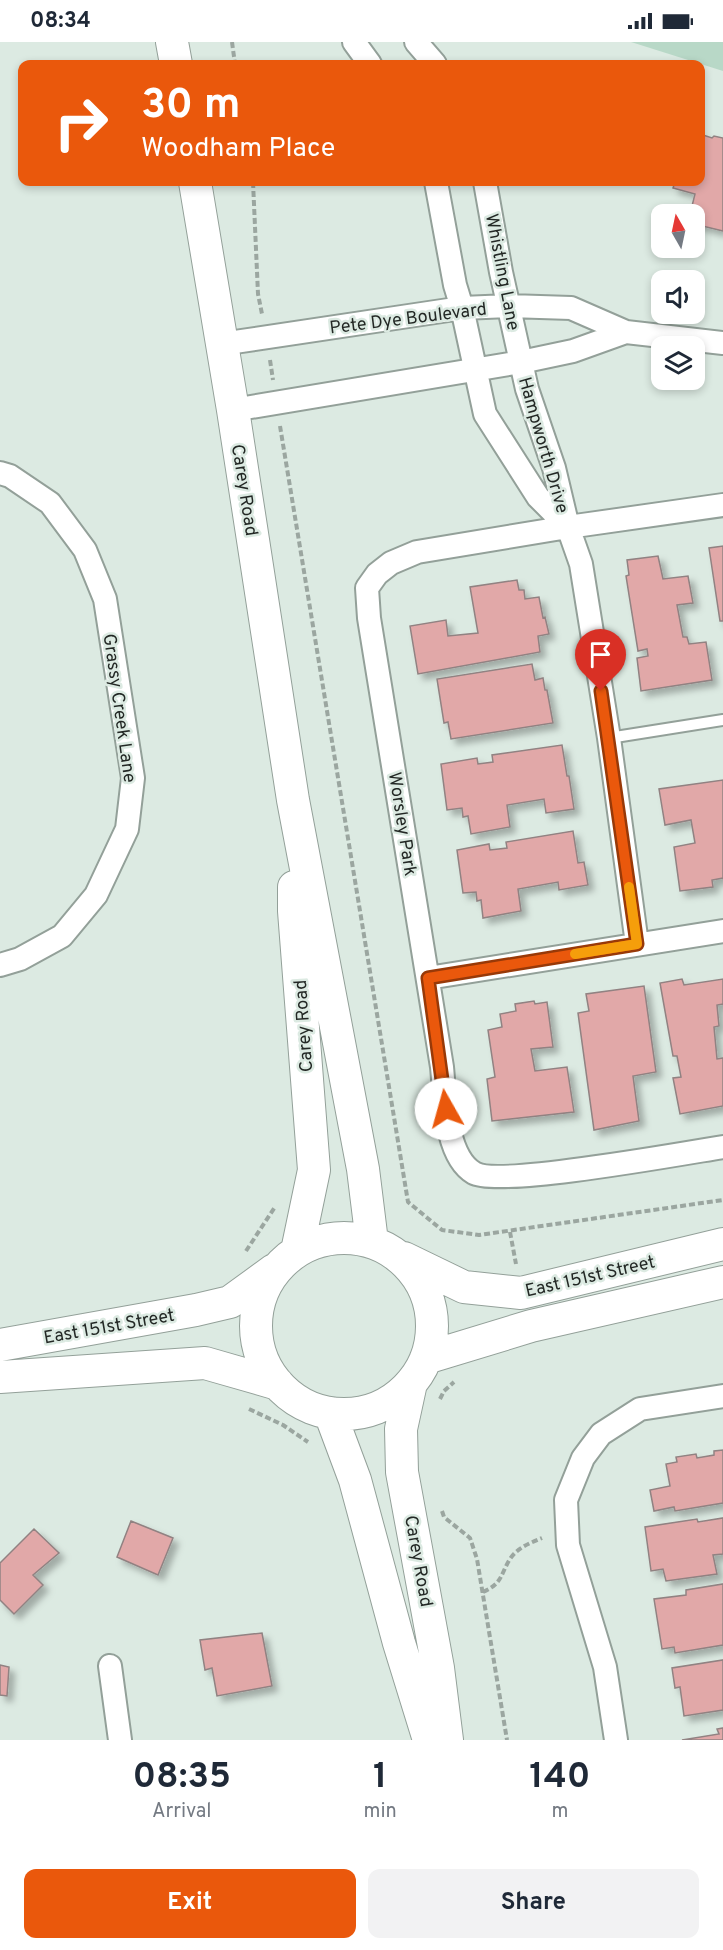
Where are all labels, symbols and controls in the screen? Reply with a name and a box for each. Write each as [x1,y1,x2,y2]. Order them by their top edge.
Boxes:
text: 08:34 [30,8,91,35]
text: 30 m [141,80,240,133]
icon: right [42,84,120,162]
text: Woodham Place [141,132,335,166]
north arrow [651,204,705,258]
map controls [651,204,705,390]
street label: Whistling Lane [479,212,524,333]
button: sound [651,270,705,324]
street label: Pete Dye Boulevard [328,298,488,341]
button: layers [651,336,705,390]
street label: Hampworth Drive [512,375,573,516]
street label: Carey Road [225,443,262,538]
pin [575,629,626,691]
street label: Grassy Creek Lane [97,632,140,784]
icon: arrive [584,638,617,671]
street label: Worsley Park [382,771,421,878]
street label: Carey Road [290,979,319,1073]
position arrow [414,1077,478,1141]
street label: East 151st Street [523,1251,658,1304]
street label: East 151st Street [42,1305,177,1350]
street label: Carey Road [398,1514,437,1609]
text: 08:35 [132,1755,231,1801]
text: 1 [373,1755,387,1801]
text: 140 [529,1755,591,1801]
text: Arrival [152,1799,212,1825]
text: min [364,1799,397,1825]
text: m [551,1799,568,1825]
button: Exit [24,1869,356,1938]
button: Share [368,1869,699,1938]

